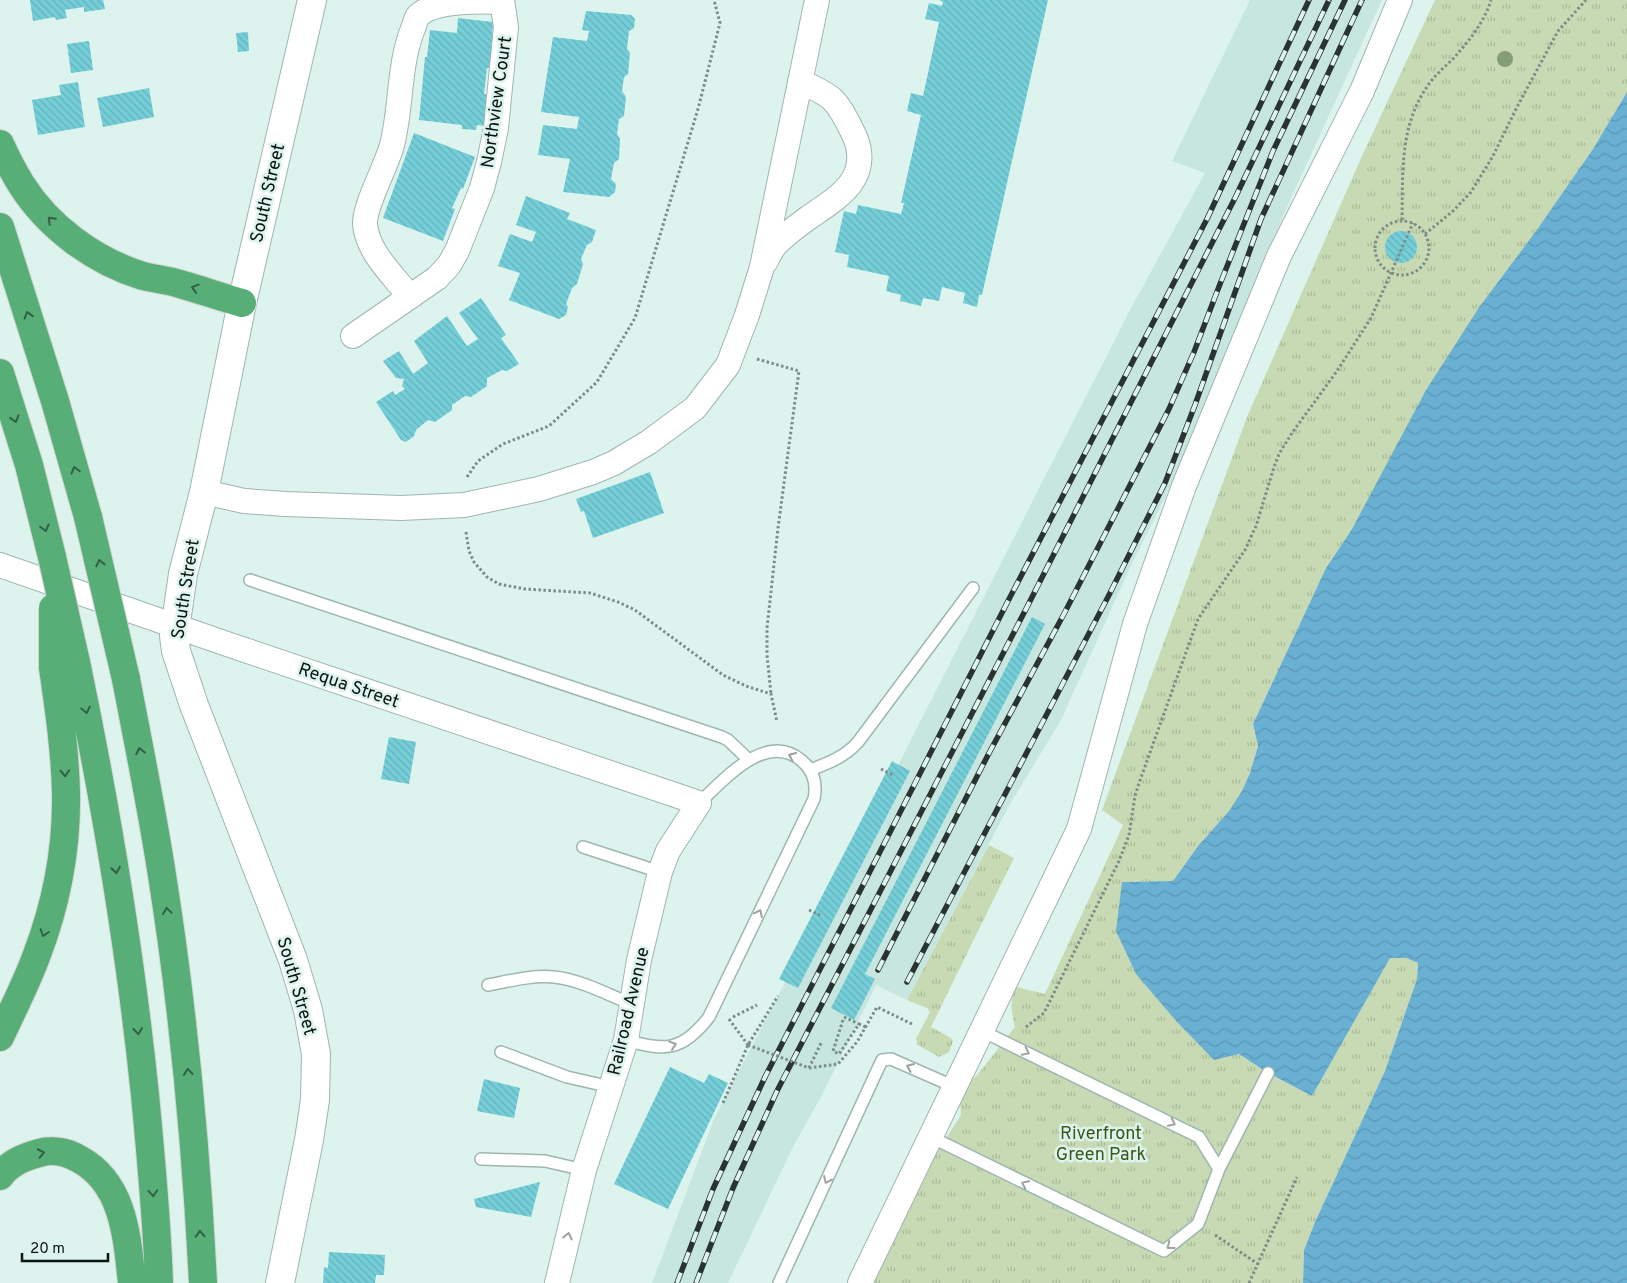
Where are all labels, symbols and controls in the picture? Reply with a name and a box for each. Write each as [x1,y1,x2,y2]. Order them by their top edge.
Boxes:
street label: Northview Court [477,35,518,170]
street label: South Street [246,142,291,245]
one-way arrow [48,217,57,226]
one-way arrow [192,284,200,294]
one-way arrow [24,311,34,319]
one-way arrow [9,415,19,423]
one-way arrow [70,467,80,475]
one-way arrow [39,524,50,533]
street label: South Street [167,538,206,641]
one-way arrow [95,559,106,568]
street label: Requa Street [295,658,402,714]
one-way arrow [80,706,91,715]
one-way arrow [136,746,146,755]
one-way arrow [788,751,797,762]
one-way arrow [59,769,70,777]
one-way arrow [110,866,120,874]
one-way arrow [163,907,173,915]
one-way arrow [753,909,764,918]
one-way arrow [40,928,50,937]
street label: South Street [271,935,321,1038]
street label: Railroad Avenue [604,945,655,1078]
one-way arrow [132,1027,143,1035]
one-way arrow [668,1040,677,1050]
one-way arrow [1020,1046,1029,1056]
one-way arrow [907,1063,915,1073]
one-way arrow [183,1068,194,1076]
one-way arrow [1166,1117,1175,1127]
park label: Riverfront Green Park [1056,1123,1146,1167]
one-way arrow [37,1148,46,1159]
one-way arrow [822,1175,833,1184]
one-way arrow [1021,1179,1030,1190]
one-way arrow [148,1189,159,1197]
scale bar [22,1230,109,1262]
one-way arrow [195,1230,206,1238]
one-way arrow [562,1231,573,1240]
text: 20 m [30,1240,65,1259]
one-way arrow [1166,1240,1176,1249]

